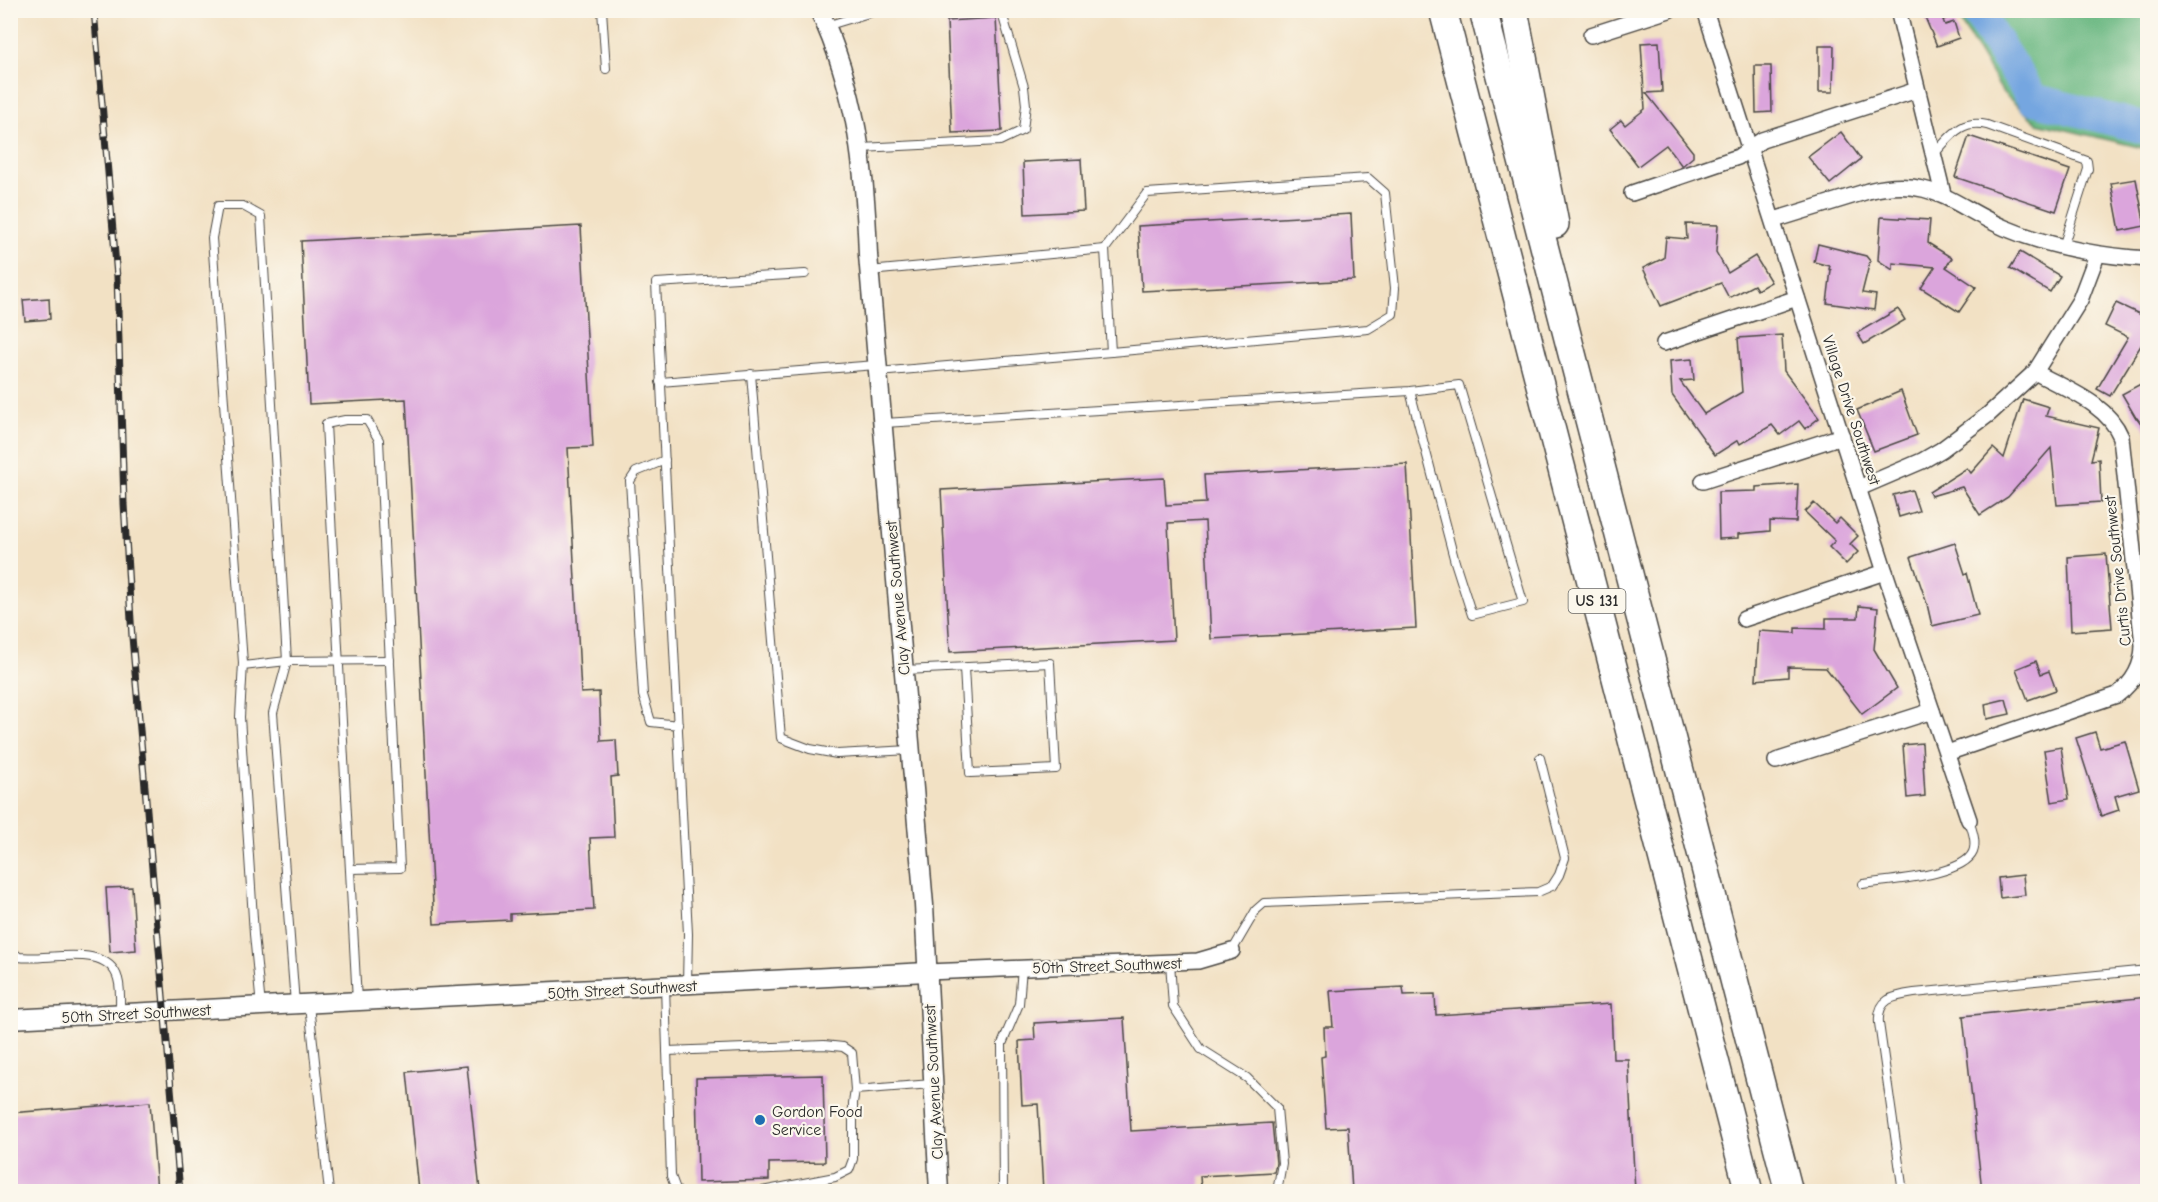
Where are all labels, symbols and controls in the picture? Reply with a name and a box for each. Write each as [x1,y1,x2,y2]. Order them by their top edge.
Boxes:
street label: Village Drive Southwest [1818,333,1884,488]
street label: Curtis Drive Southwest [2101,494,2135,647]
street label: Clay Avenue Southwest [882,519,914,676]
road number: US 131 [1568,589,1626,613]
street label: 50th Street Southwest [1032,954,1182,978]
street label: 50th Street Southwest [547,977,698,1003]
street label: 50th Street Southwest [61,1001,212,1027]
street label: Clay Avenue Southwest [921,1004,947,1160]
place label: Gordon Food Service [772,1103,863,1139]
marker: Gordon Food Service [753,1113,767,1127]

